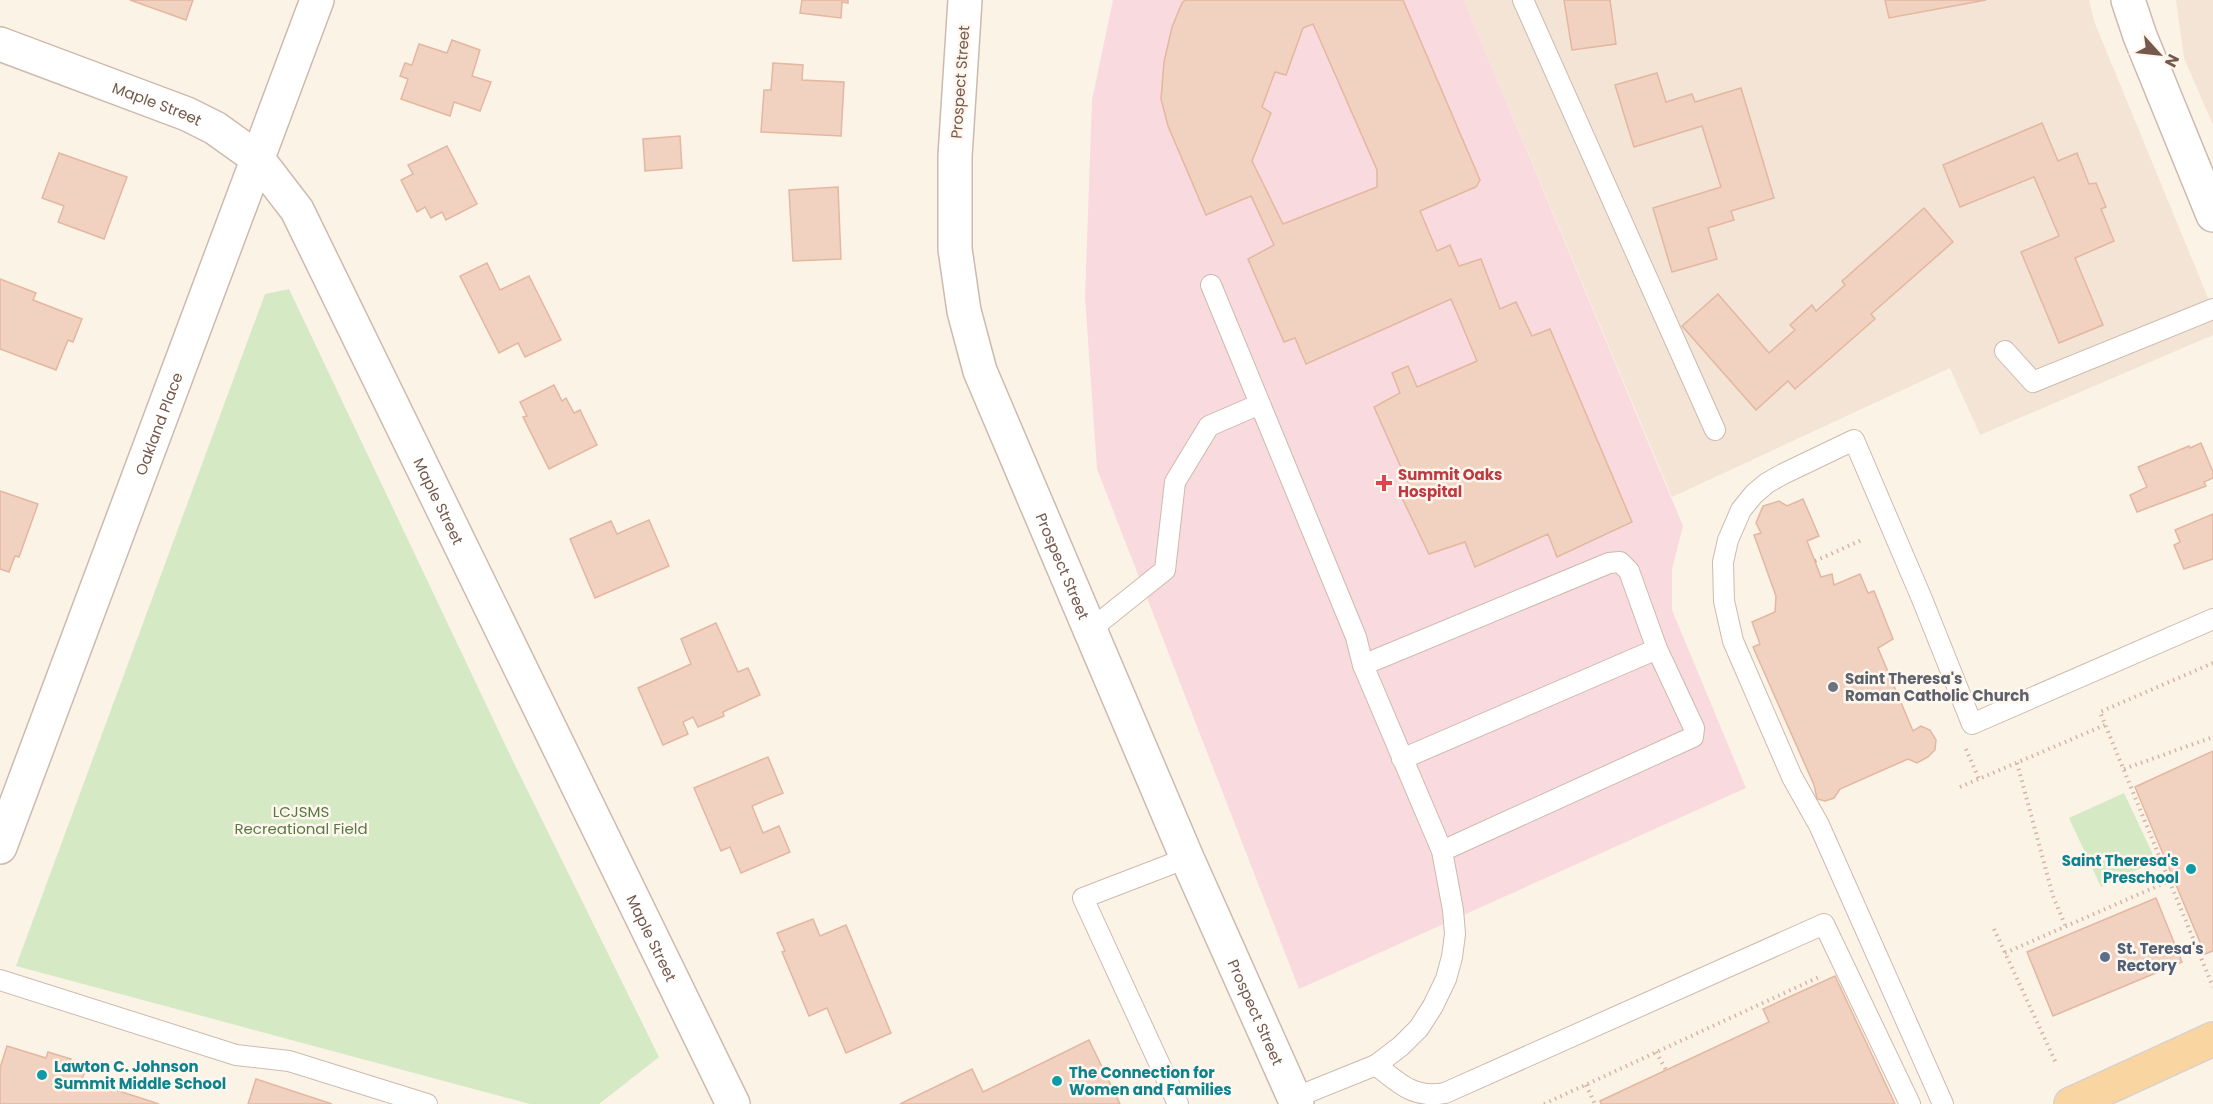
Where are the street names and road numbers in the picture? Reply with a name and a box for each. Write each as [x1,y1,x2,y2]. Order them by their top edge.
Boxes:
street label: Prospect Street [946,25,974,139]
street label: Maple Street [110,77,206,130]
street label: Oakland Place [130,369,187,478]
street label: Maple Street [409,454,469,548]
street label: Prospect Street [1031,510,1095,623]
street label: Maple Street [622,891,682,985]
street label: Prospect Street [1223,956,1289,1068]

